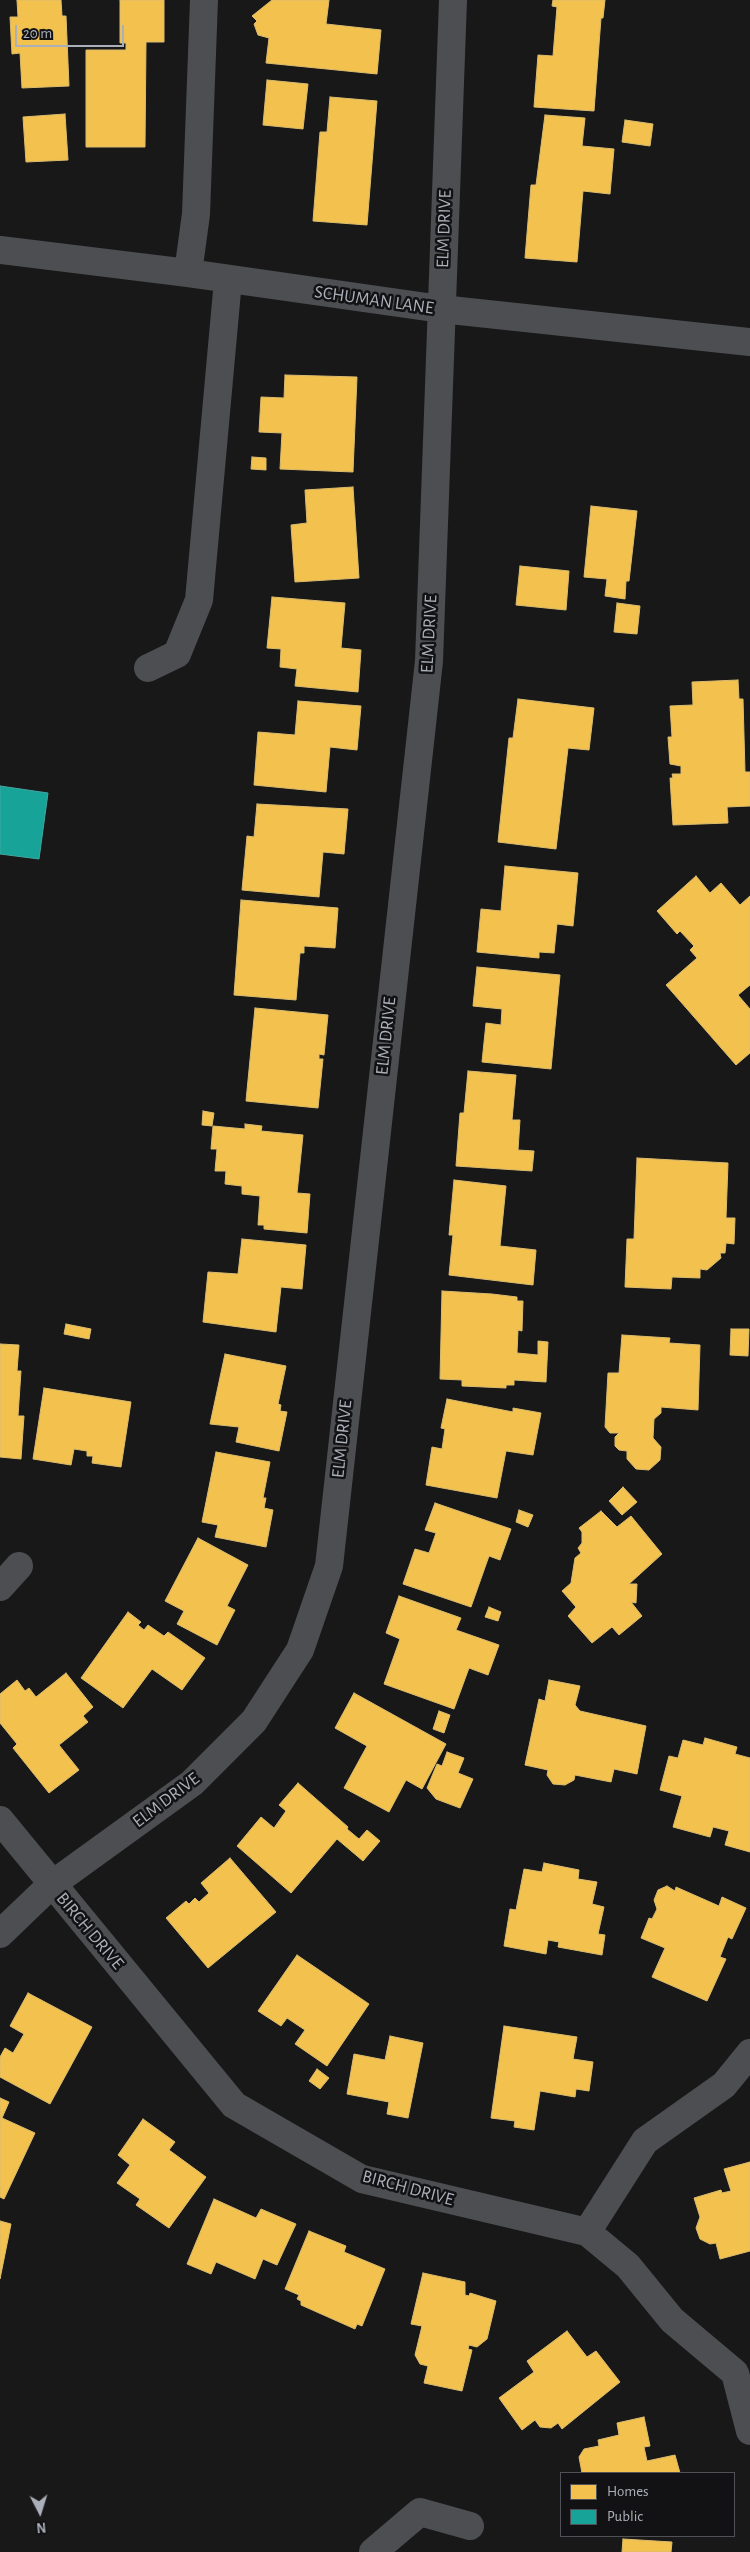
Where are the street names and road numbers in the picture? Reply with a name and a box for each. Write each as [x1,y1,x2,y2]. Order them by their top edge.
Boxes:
street label: ELM DRIVE [432,189,456,269]
street label: SCHUMAN LANE [313,281,435,319]
street label: ELM DRIVE [416,594,442,674]
street label: ELM DRIVE [371,996,401,1076]
street label: ELM DRIVE [327,1399,357,1479]
street label: ELM DRIVE [128,1768,204,1832]
street label: BIRCH DRIVE [52,1888,128,1974]
street label: BIRCH DRIVE [360,2165,456,2211]

